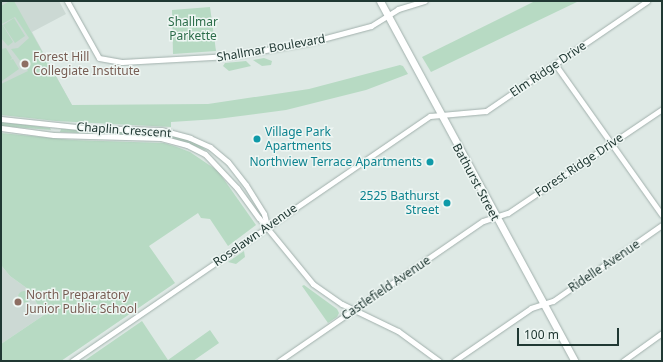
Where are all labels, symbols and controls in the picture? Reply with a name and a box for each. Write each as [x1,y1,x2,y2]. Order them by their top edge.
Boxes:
park label: Shallmar Parkette [168,15,218,43]
street label: Shallmar Boulevard [216,31,326,65]
street label: Elm Ridge Drive [507,38,589,100]
place label: Forest Hill Collegiate Institute [33,50,140,78]
marker: Forest Hill Collegiate Institute [20,59,30,69]
street label: Chaplin Crescent [76,120,172,140]
place label: Village Park Apartments [265,125,332,153]
street label: Forest Ridge Drive [532,130,626,200]
marker: Village Park Apartments [252,134,262,144]
street label: Bathurst Street [450,141,502,223]
place label: Northview Terrace Apartments [249,155,422,169]
marker: Northview Terrace Apartments [425,157,435,167]
place label: 2525 Bathurst Street [360,189,439,217]
marker: 2525 Bathurst Street [442,198,452,208]
street label: Roselawn Avenue [210,201,300,269]
street label: Ridelle Avenue [566,237,642,295]
street label: Castlefield Avenue [339,253,433,323]
place label: North Preparatory Junior Public School [26,288,137,316]
marker: North Preparatory Junior Public School [13,297,23,307]
scale bar [519,320,621,346]
text: 100 m [524,326,559,343]

